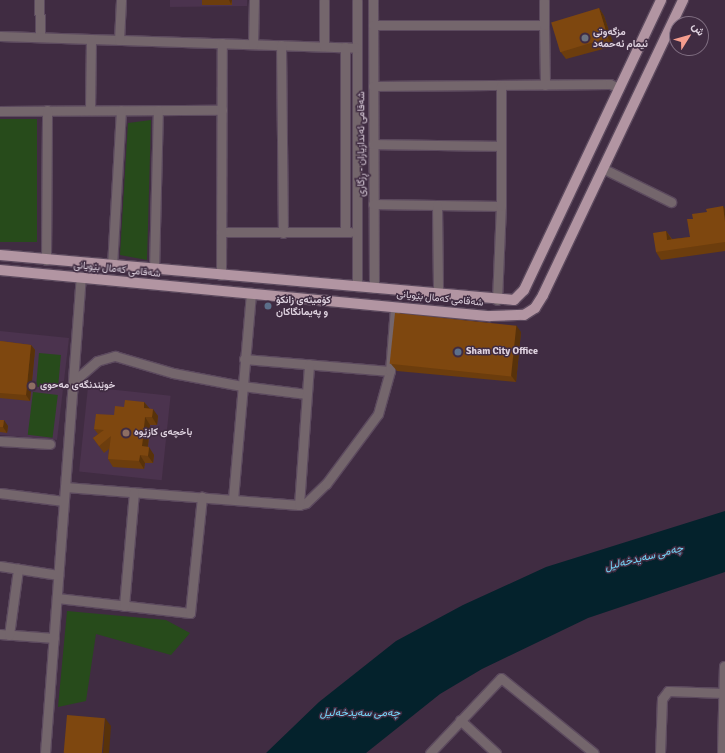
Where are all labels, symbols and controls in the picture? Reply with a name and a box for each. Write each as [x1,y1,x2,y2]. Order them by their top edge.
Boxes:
north arrow [669,16,709,56]
text: ش [689,20,707,38]
place label: مزگەوتی ئیمام ئەحمەد [593,26,648,50]
marker: مزگەوتی ئیمام ئەحمەد [580,33,590,43]
street label: شەقامی ئەندازیاران - ڕزگاری [356,91,368,197]
street label: شەقامی کەمال بێویانی [73,259,161,281]
street label: شەقامی کەمال بێویانی [396,288,484,310]
place label: کۆمیتەی زانکۆ و پەیمانگاکان [276,294,331,318]
marker: کۆمیتەی زانکۆ و پەیمانگاکان [263,301,273,311]
place label: Sham City Office [466,346,538,358]
marker: Sham City Office [453,347,463,357]
place label: خوێندنگەی مەحوی [40,380,115,392]
marker: خوێندنگەی مەحوی [27,381,37,391]
place label: باخچەی کازێوە [134,427,192,439]
marker: باخچەی کازێوە [121,428,131,438]
water label: چەمی سەیدخەلیل [603,542,685,574]
water label: چەمی سەیدخەلیل [320,706,400,720]

